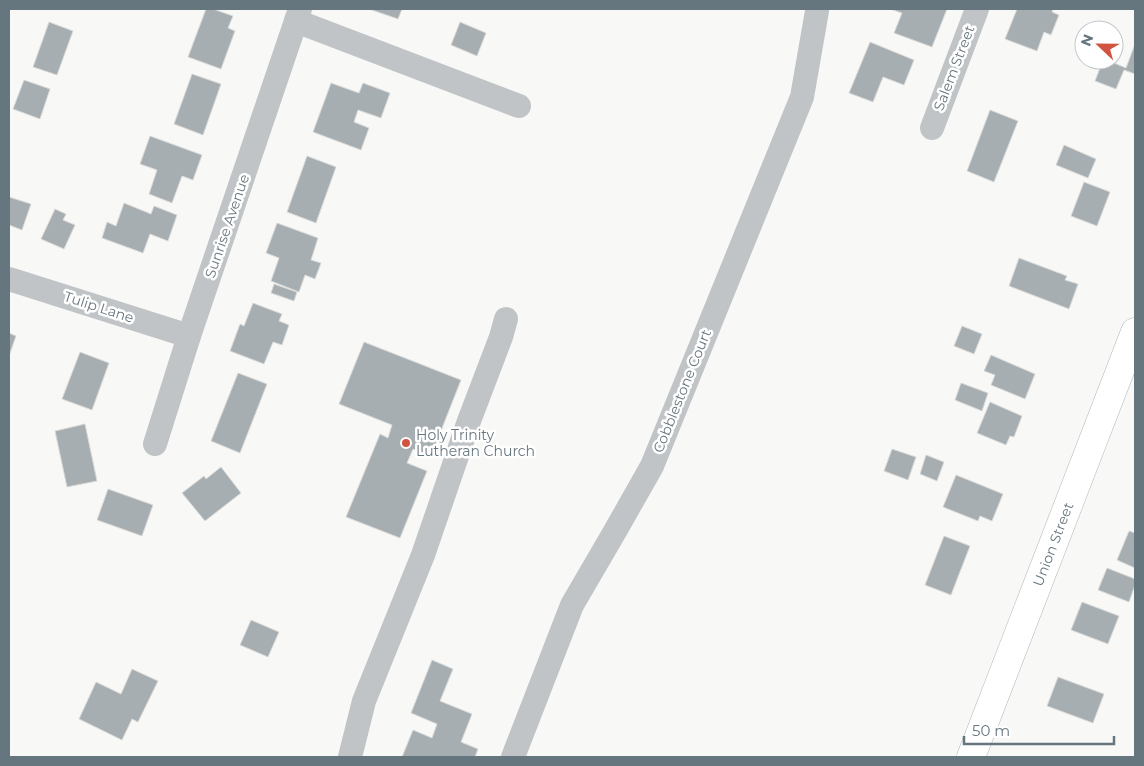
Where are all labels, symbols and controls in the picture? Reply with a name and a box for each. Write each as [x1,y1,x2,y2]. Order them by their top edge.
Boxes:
north arrow [1074,20,1124,70]
street label: Salem Street [929,23,979,113]
text: N [1076,32,1097,49]
street label: Sunrise Avenue [201,172,253,280]
street label: Tulip Lane [62,287,136,327]
street label: Cobblestone Court [649,326,715,455]
place label: Holy Trinity Lutheran Church [416,426,535,460]
marker: Holy Trinity Lutheran Church [400,437,412,449]
street label: Union Street [1029,499,1078,589]
scale bar [964,714,1114,746]
text: 50 m [972,721,1010,740]

